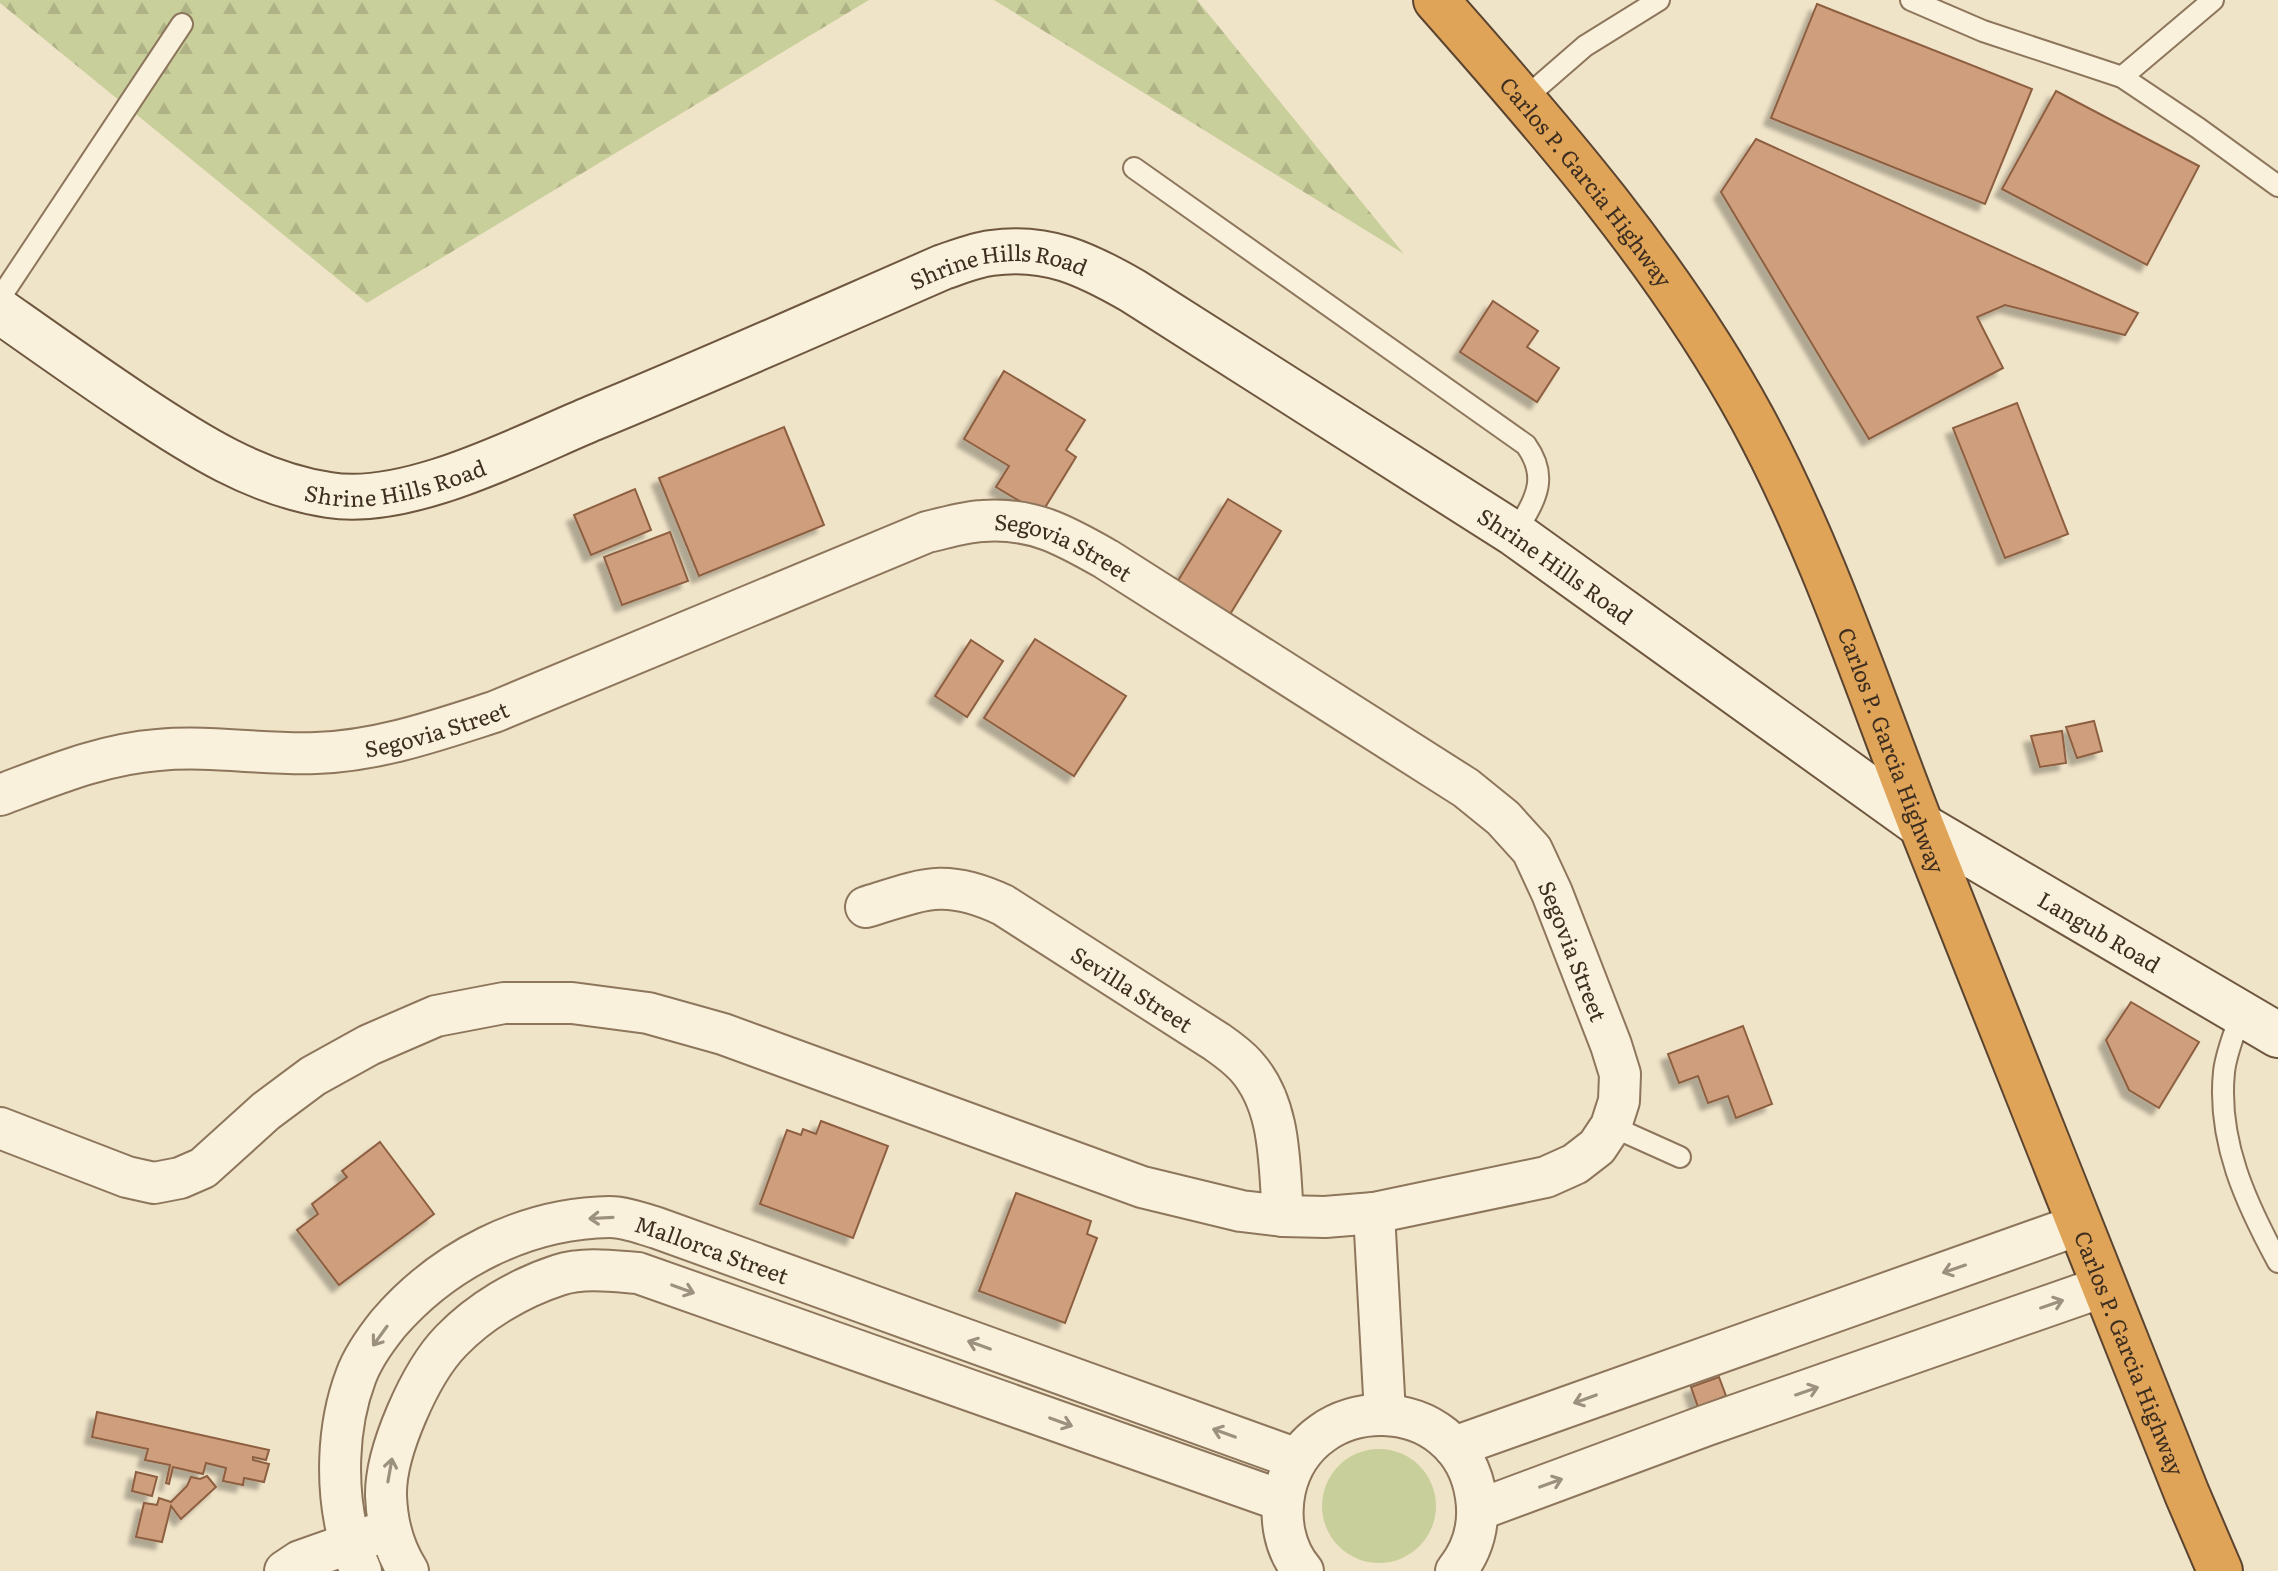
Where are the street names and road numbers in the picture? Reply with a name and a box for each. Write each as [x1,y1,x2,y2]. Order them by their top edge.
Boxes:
street label: Carlos P. Garcia Highway [1493,69,1682,293]
street label: Shrine Hills Road [904,235,1093,296]
street label: Shrine Hills Road [302,449,490,513]
street label: Shrine Hills Road [1472,498,1641,631]
street label: Segovia Street [994,504,1139,588]
street label: Carlos P. Garcia Highway [1831,622,1955,878]
street label: Segovia Street [361,691,513,764]
street label: Segovia Street [1532,875,1617,1026]
street label: Langub Road [2032,882,2168,979]
street label: Sevilla Street [1065,937,1200,1039]
street label: Mallorca Street [631,1206,794,1291]
street label: Carlos P. Garcia Highway [2067,1225,2195,1480]

